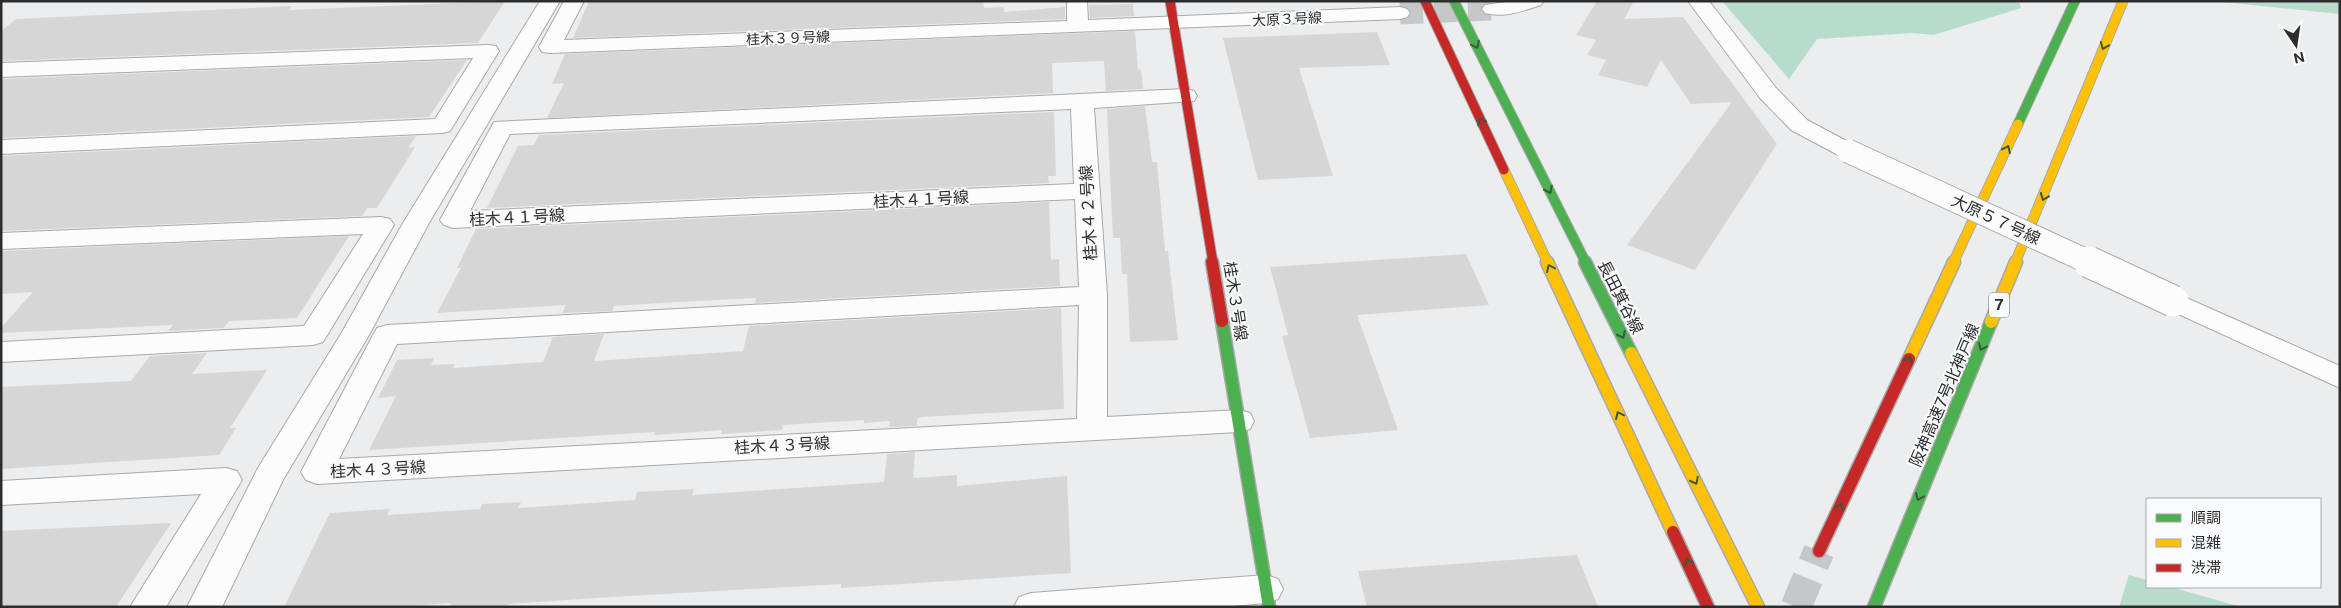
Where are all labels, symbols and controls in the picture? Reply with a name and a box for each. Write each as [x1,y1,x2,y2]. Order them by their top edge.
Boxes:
street label: 大原３号線 [1252,9,1322,29]
north arrow [2271,20,2321,70]
street label: 桂木３９号線 [746,29,830,47]
one-way arrow [1470,40,1480,49]
one-way arrow [2100,42,2110,50]
text: N [2292,49,2306,67]
one-way arrow [1477,117,1487,126]
one-way arrow [2001,145,2012,154]
street label: 桂木４２号線 [1076,165,1100,261]
one-way arrow [1543,185,1553,194]
street label: 桂木４１号線 [873,187,969,211]
street label: 大原５７号線 [1948,191,2043,248]
one-way arrow [2039,192,2050,201]
street label: 桂木４１号線 [469,205,565,229]
street label: 長田箕谷線 [1594,257,1647,337]
street label: 桂木３号線 [1220,260,1251,342]
one-way arrow [1545,264,1556,273]
road number: 7 [1989,292,2009,318]
street label: 阪神高速7号北神戸線 [1906,321,1983,470]
one-way arrow [1616,330,1626,339]
one-way arrow [1977,343,1987,351]
one-way arrow [1903,356,1913,365]
one-way arrow [1614,411,1625,420]
street label: 桂木４３号線 [734,433,830,457]
street label: 桂木４３号線 [330,457,426,481]
one-way arrow [1689,475,1699,484]
one-way arrow [1915,493,1925,501]
legend [2146,498,2321,588]
one-way arrow [1833,503,1844,512]
text: 順調 [2191,509,2221,526]
text: 混雑 [2191,534,2221,551]
one-way arrow [1683,558,1694,567]
text: 渋滞 [2191,559,2221,576]

